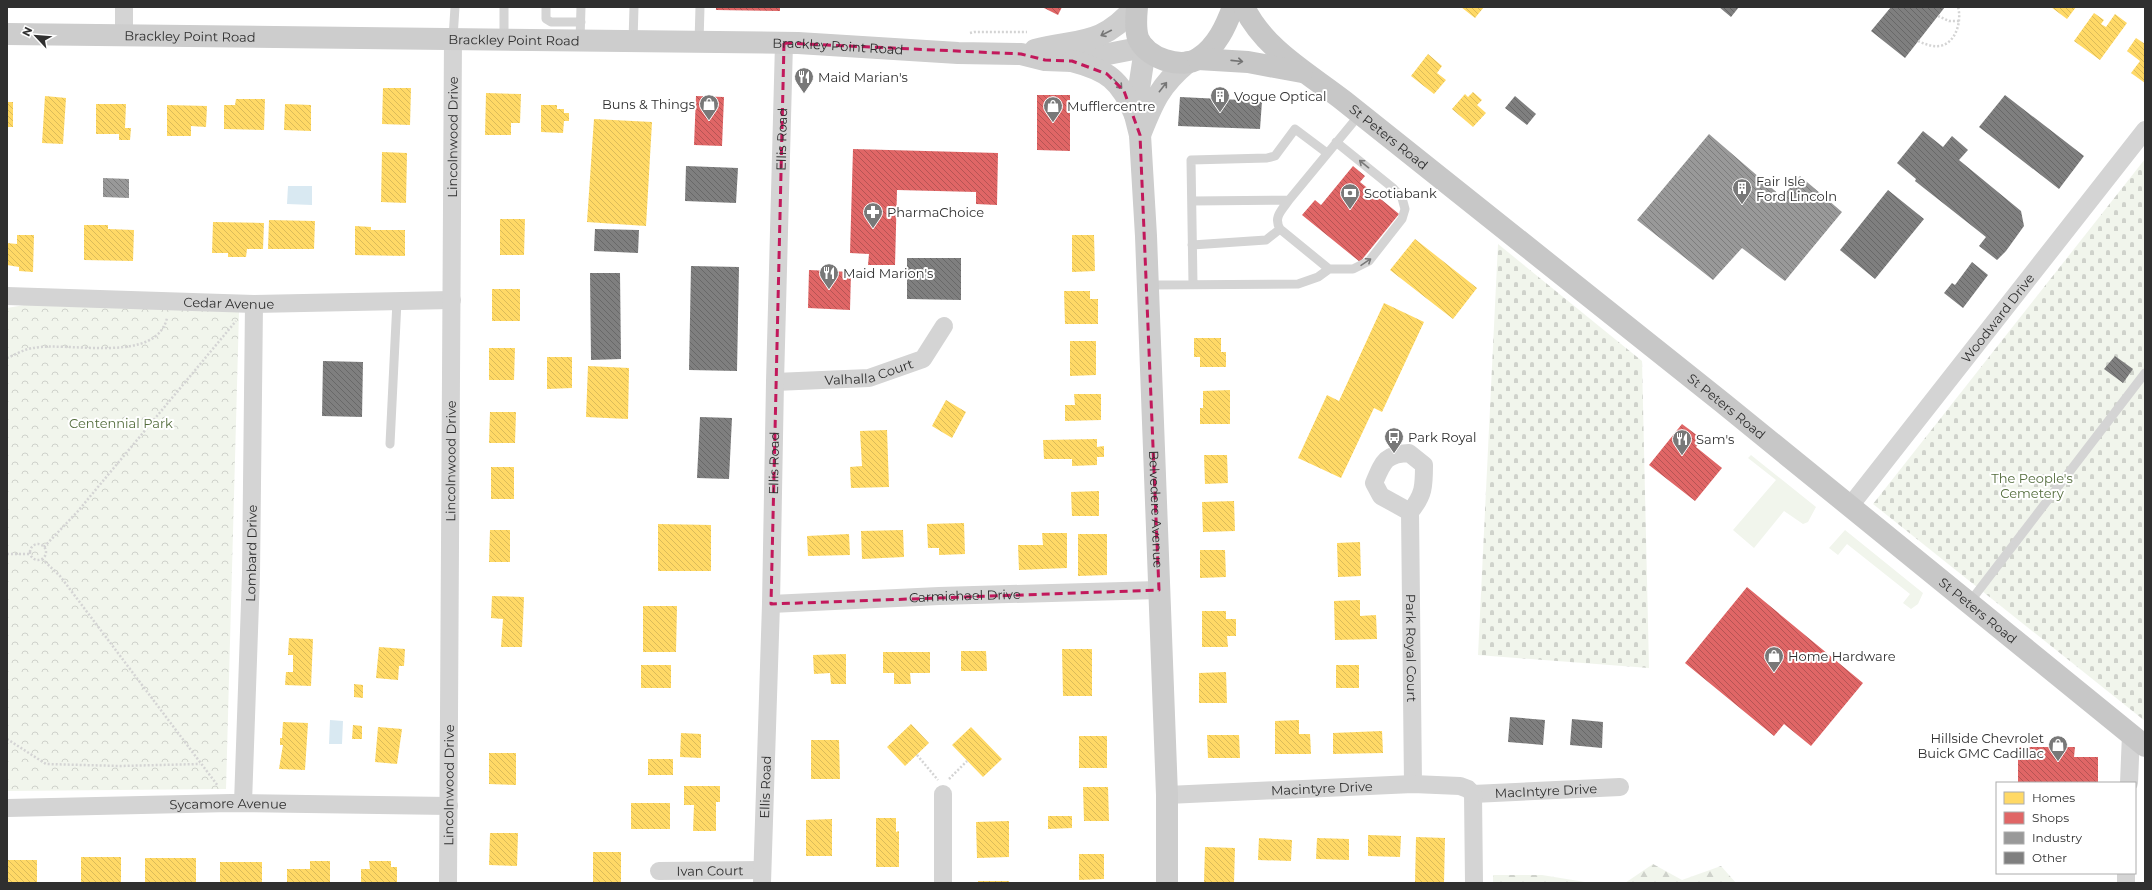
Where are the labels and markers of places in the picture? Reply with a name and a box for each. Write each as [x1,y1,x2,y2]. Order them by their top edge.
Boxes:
restaurant icon: Maid Marian's [793,66,815,94]
place label: Maid Marian's [818,69,908,85]
building icon: Vogue Optical [1209,85,1231,113]
place label: Vogue Optical [1234,88,1326,104]
shop icon: Buns & Things [698,93,720,121]
shop icon: Mufflercentre [1042,95,1064,123]
place label: Buns & Things [602,96,695,112]
place label: Mufflercentre [1067,98,1156,114]
place label: Fair Isle Ford Lincoln [1756,173,1837,204]
building icon: Fair Isle Ford Lincoln [1731,177,1753,205]
bank icon: Scotiabank [1339,182,1361,210]
place label: Scotiabank [1364,185,1437,201]
pharmacy icon: PharmaChoice [862,201,884,229]
place label: PharmaChoice [887,204,984,220]
restaurant icon: Maid Marion's [818,262,840,290]
place label: Maid Marion's [843,265,933,281]
bus stop icon: Park Royal [1383,426,1405,454]
restaurant icon: Sam's [1671,428,1693,456]
place label: Park Royal [1408,429,1476,445]
place label: Sam's [1696,431,1734,447]
shop icon: Home Hardware [1763,645,1785,673]
place label: Home Hardware [1788,648,1896,664]
place label: Hillside Chevrolet Buick GMC Cadillac [1917,730,2044,761]
shop icon: Hillside Chevrolet Buick GMC Cadillac [2047,734,2069,762]

